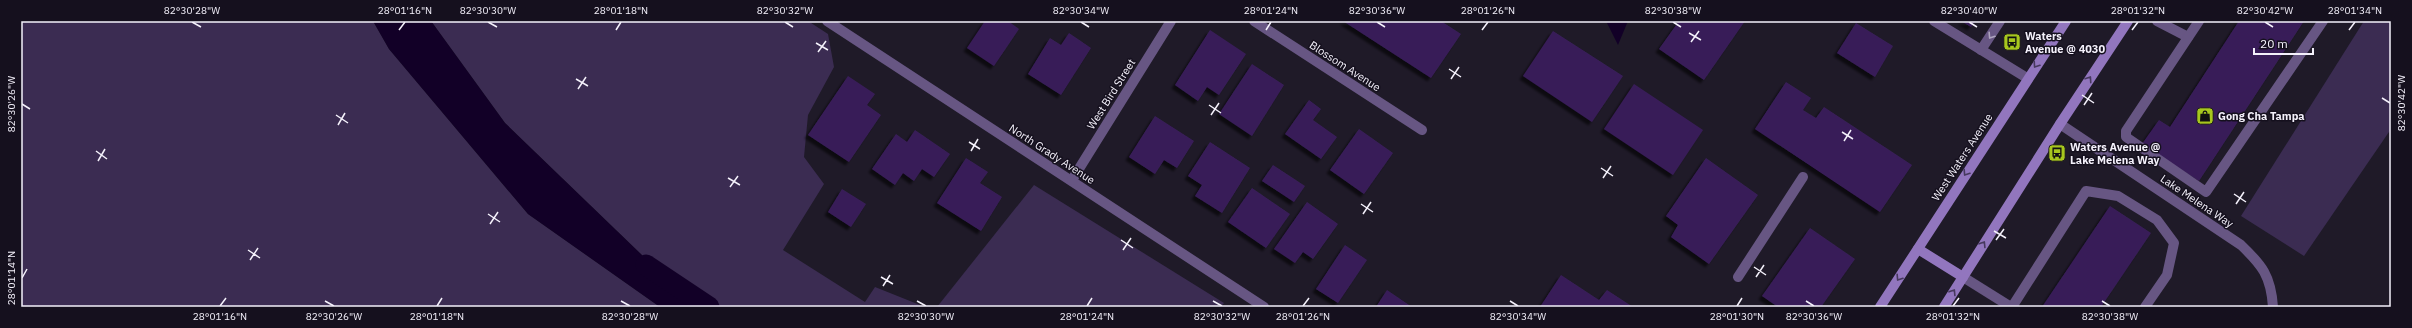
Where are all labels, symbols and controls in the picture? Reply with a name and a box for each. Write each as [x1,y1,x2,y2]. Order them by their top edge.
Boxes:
text: 82°30'28"W [164,4,220,17]
text: 28°01'16"N [378,4,432,17]
text: 82°30'30"W [460,4,516,17]
text: 28°01'18"N [594,4,648,17]
text: 82°30'32"W [757,4,813,17]
text: 82°30'34"W [1053,4,1109,17]
text: 28°01'24"N [1244,4,1298,17]
text: 82°30'36"W [1349,4,1405,17]
text: 28°01'26"N [1461,4,1515,17]
text: 82°30'38"W [1645,4,1701,17]
text: 82°30'40"W [1941,4,1997,17]
text: 28°01'32"N [2111,4,2165,17]
text: 82°30'42"W [2237,4,2293,17]
text: 28°01'34"N [2328,4,2382,17]
place label: Waters Avenue @ 4030 [2025,29,2105,56]
scale bar [2254,30,2313,56]
one-way arrow [1989,31,1996,38]
bus stop icon: Waters Avenue @ 4030 [2002,32,2022,52]
text: 20 m [2260,36,2288,51]
street label: Blossom Avenue [1307,38,1383,94]
street label: West Bird Street [1084,56,1138,132]
one-way arrow [2033,61,2041,68]
text: 82°30'42"W [2395,75,2408,131]
text: 82°30'26"W [5,76,18,132]
one-way arrow [2084,77,2091,84]
shop icon: Gong Cha Tampa [2195,106,2215,126]
place label: Gong Cha Tampa [2218,109,2305,123]
street label: West Waters Avenue [1928,111,1996,203]
street label: North Grady Avenue [1006,121,1098,187]
place label: Waters Avenue @ Lake Melena Way [2070,140,2161,167]
bus stop icon: Waters Avenue @ Lake Melena Way [2047,143,2067,163]
one-way arrow [1963,169,1971,176]
street label: Lake Melena Way [2158,171,2237,231]
one-way arrow [1979,241,1986,248]
text: 28°01'14"N [5,251,18,305]
one-way arrow [1896,274,1904,281]
one-way arrow [1948,289,1956,296]
text: 28°01'16"N [193,310,247,323]
text: 82°30'26"W [306,310,362,323]
text: 28°01'18"N [410,310,464,323]
text: 82°30'28"W [602,310,658,323]
text: 82°30'30"W [898,310,954,323]
text: 28°01'24"N [1060,310,1114,323]
text: 82°30'32"W [1194,310,1250,323]
text: 28°01'26"N [1276,310,1330,323]
text: 82°30'34"W [1490,310,1546,323]
text: 28°01'30"N [1710,310,1764,323]
text: 82°30'36"W [1786,310,1842,323]
text: 28°01'32"N [1926,310,1980,323]
text: 82°30'38"W [2082,310,2138,323]

